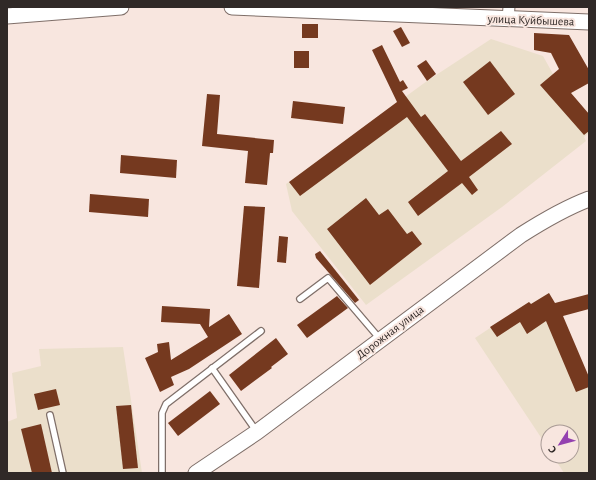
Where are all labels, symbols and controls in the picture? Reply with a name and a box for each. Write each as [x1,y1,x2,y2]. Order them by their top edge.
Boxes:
street label: улица Куйбышева [486,12,575,29]
street label: Дорожная улица [354,303,427,362]
north arrow [540,424,580,464]
text: С [546,444,559,455]

